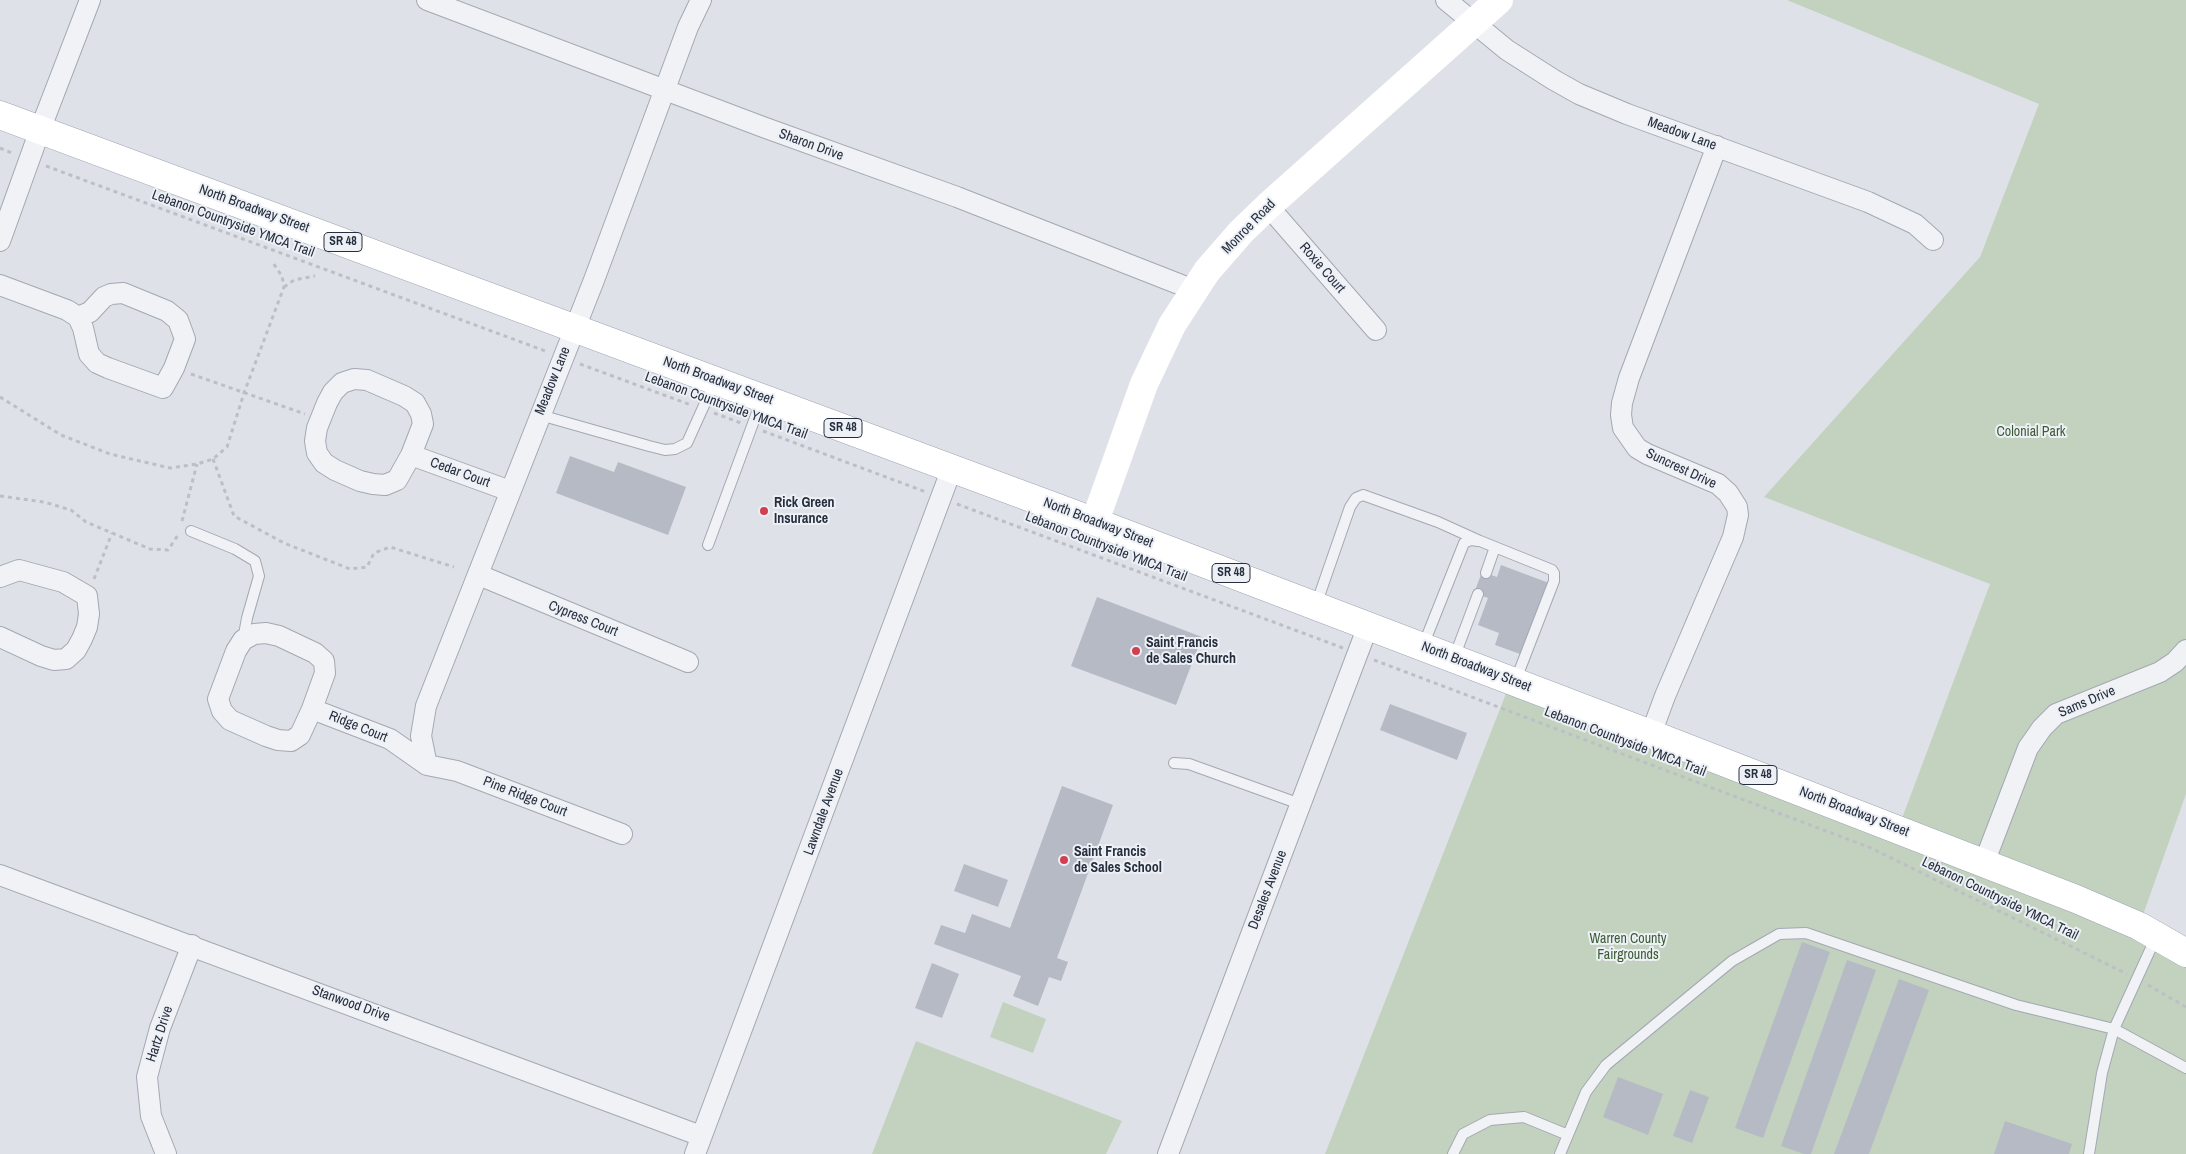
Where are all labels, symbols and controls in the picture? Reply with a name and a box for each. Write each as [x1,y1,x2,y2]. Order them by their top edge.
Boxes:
street label: Meadow Lane [1645,114,1719,154]
street label: Sharon Drive [776,126,846,164]
street label: North Broadway Street [197,181,311,237]
street label: Lebanon Countryside YMCA Trail [149,187,317,261]
street label: Monroe Road [1219,196,1279,258]
road number: SR 48 [324,232,362,252]
street label: Roxie Court [1296,239,1348,297]
street label: Meadow Lane [532,344,574,418]
street label: North Broadway Street [661,353,775,409]
street label: Lebanon Countryside YMCA Trail [642,369,810,443]
road number: SR 48 [824,418,862,438]
park label: Colonial Park [1997,424,2065,440]
street label: Suncrest Drive [1643,445,1719,493]
street label: Cedar Court [428,454,492,492]
street label: North Broadway Street [1041,494,1155,552]
place label: Rick Green Insurance [774,495,835,528]
marker: Rick Green Insurance [758,505,770,517]
street label: Lebanon Countryside YMCA Trail [1023,508,1189,586]
road number: SR 48 [1212,564,1250,582]
street label: Cypress Court [546,597,620,641]
place label: Saint Francis de Sales Church [1146,635,1236,668]
street label: North Broadway Street [1419,638,1533,696]
marker: Saint Francis de Sales Church [1130,645,1142,657]
street label: Sams Drive [2056,683,2118,721]
street label: Lebanon Countryside YMCA Trail [1542,703,1708,781]
street label: Ridge Court [326,708,390,746]
street label: Lawndale Avenue [801,766,847,858]
road number: SR 48 [1739,766,1777,784]
street label: Pine Ridge Court [481,773,569,821]
street label: North Broadway Street [1797,783,1911,841]
place label: Saint Francis de Sales School [1074,844,1162,876]
street label: Desales Avenue [1245,848,1291,932]
marker: Saint Francis de Sales School [1058,854,1070,866]
street label: Lebanon Countryside YMCA Trail [1919,854,2081,944]
park label: Warren County Fairgrounds [1590,931,1666,964]
street label: Stanwood Drive [310,982,392,1026]
street label: Hartz Drive [143,1004,177,1064]

